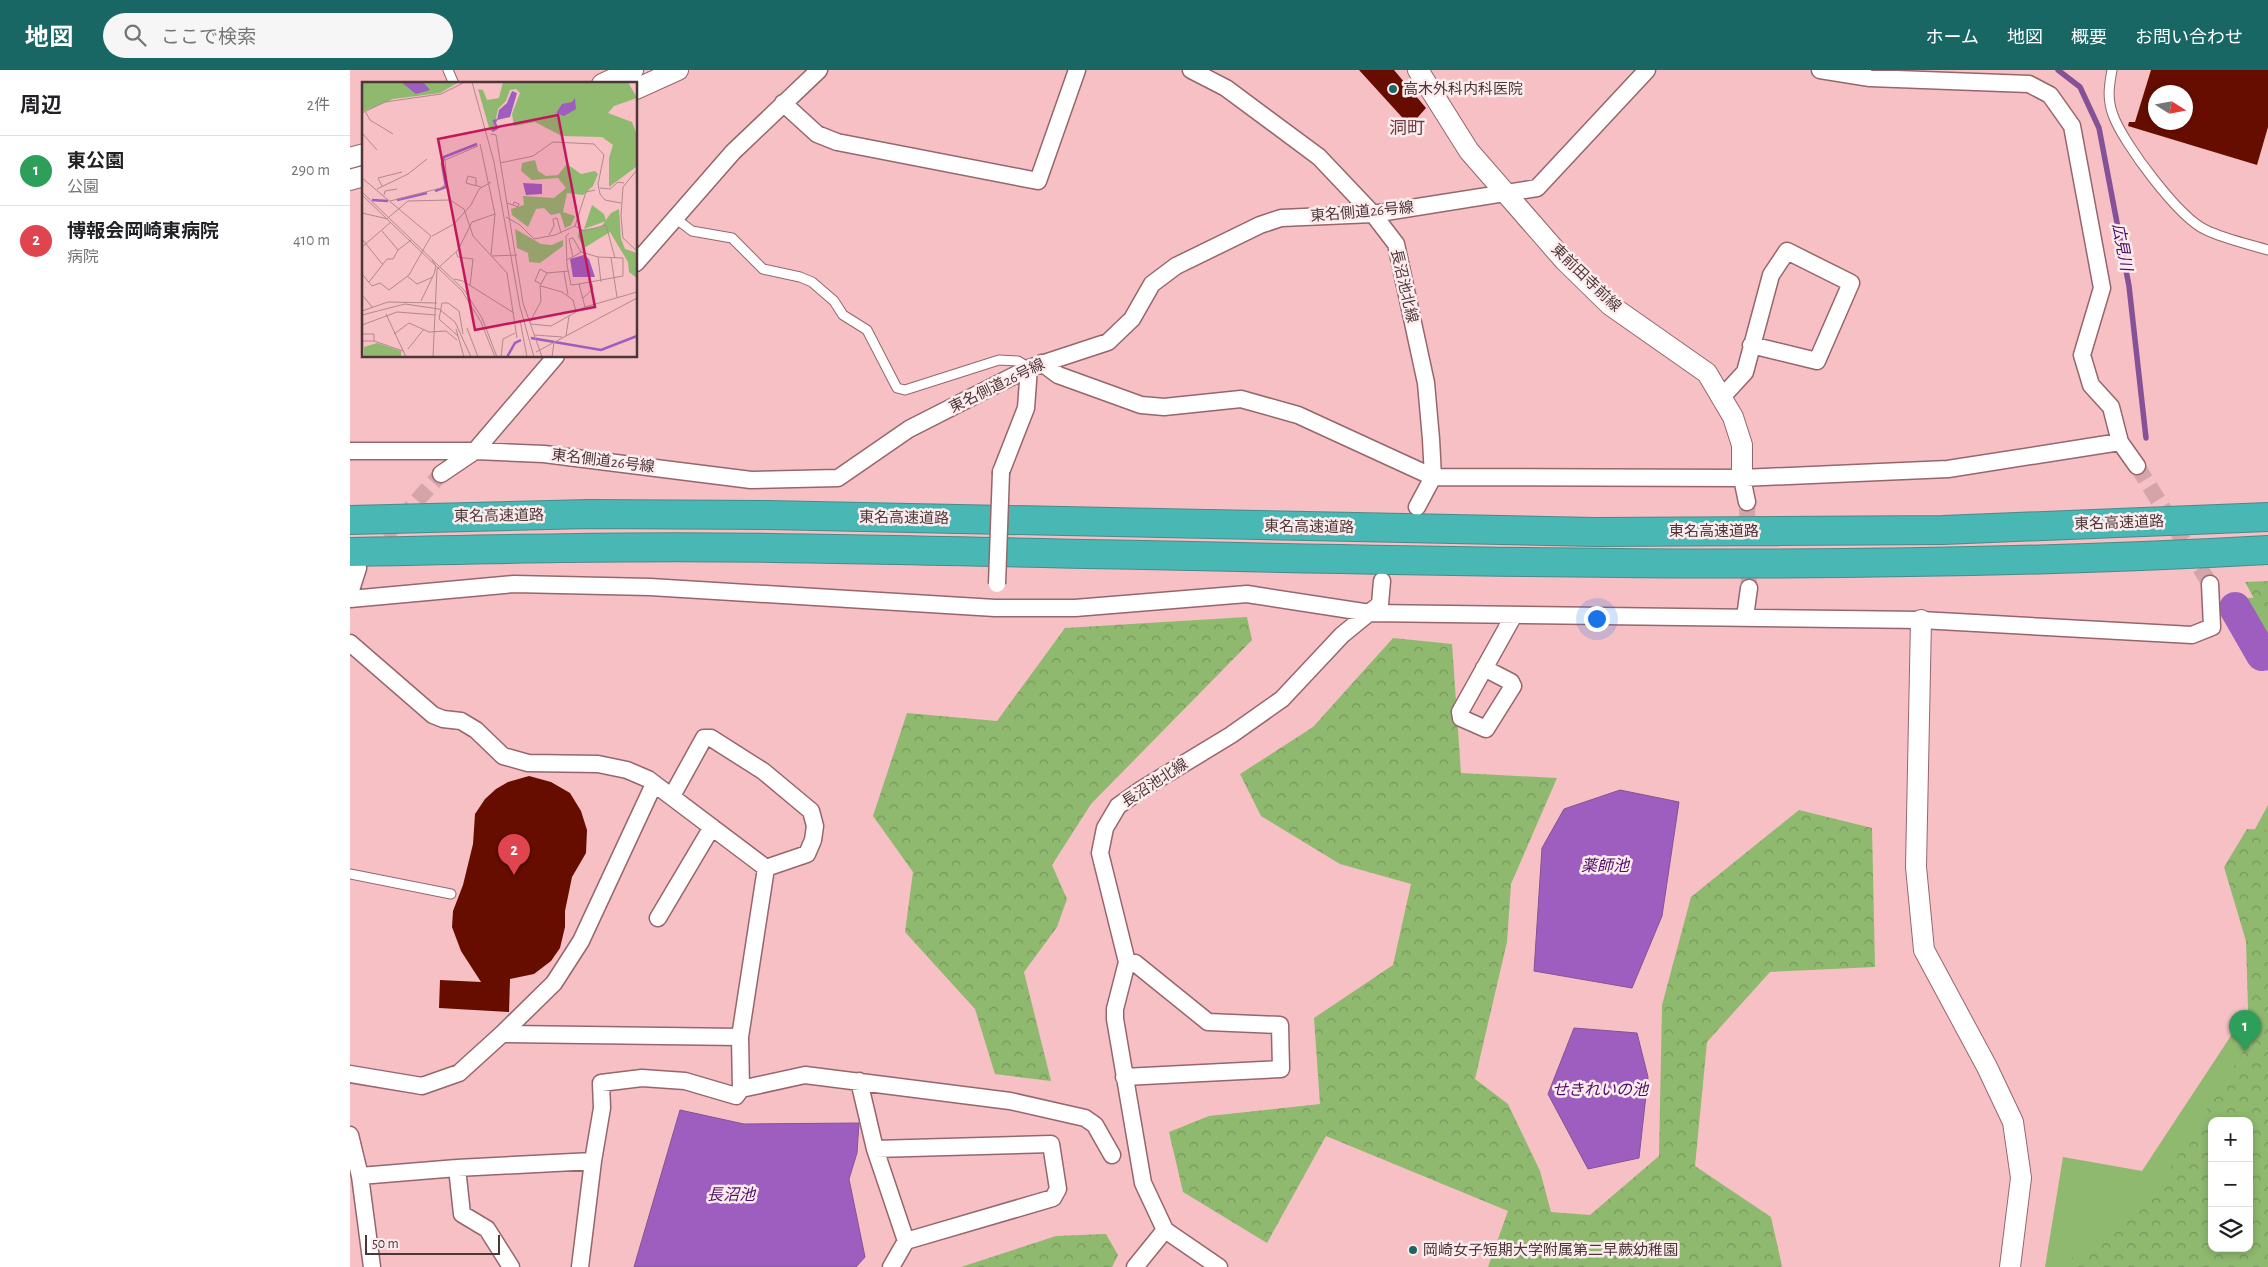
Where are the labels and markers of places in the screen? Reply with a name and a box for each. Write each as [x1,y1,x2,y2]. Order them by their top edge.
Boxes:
place label: 高木外科内科医院 [1403,81,1523,97]
marker: 高木外科内科医院 [1387,83,1399,95]
pin: 2 [498,834,530,875]
pin: 1 [2229,1010,2261,1051]
place label: 岡崎女子短期大学附属第二早蕨幼稚園 [1423,1241,1678,1258]
marker: 岡崎女子短期大学附属第二早蕨幼稚園 [1407,1244,1419,1256]

